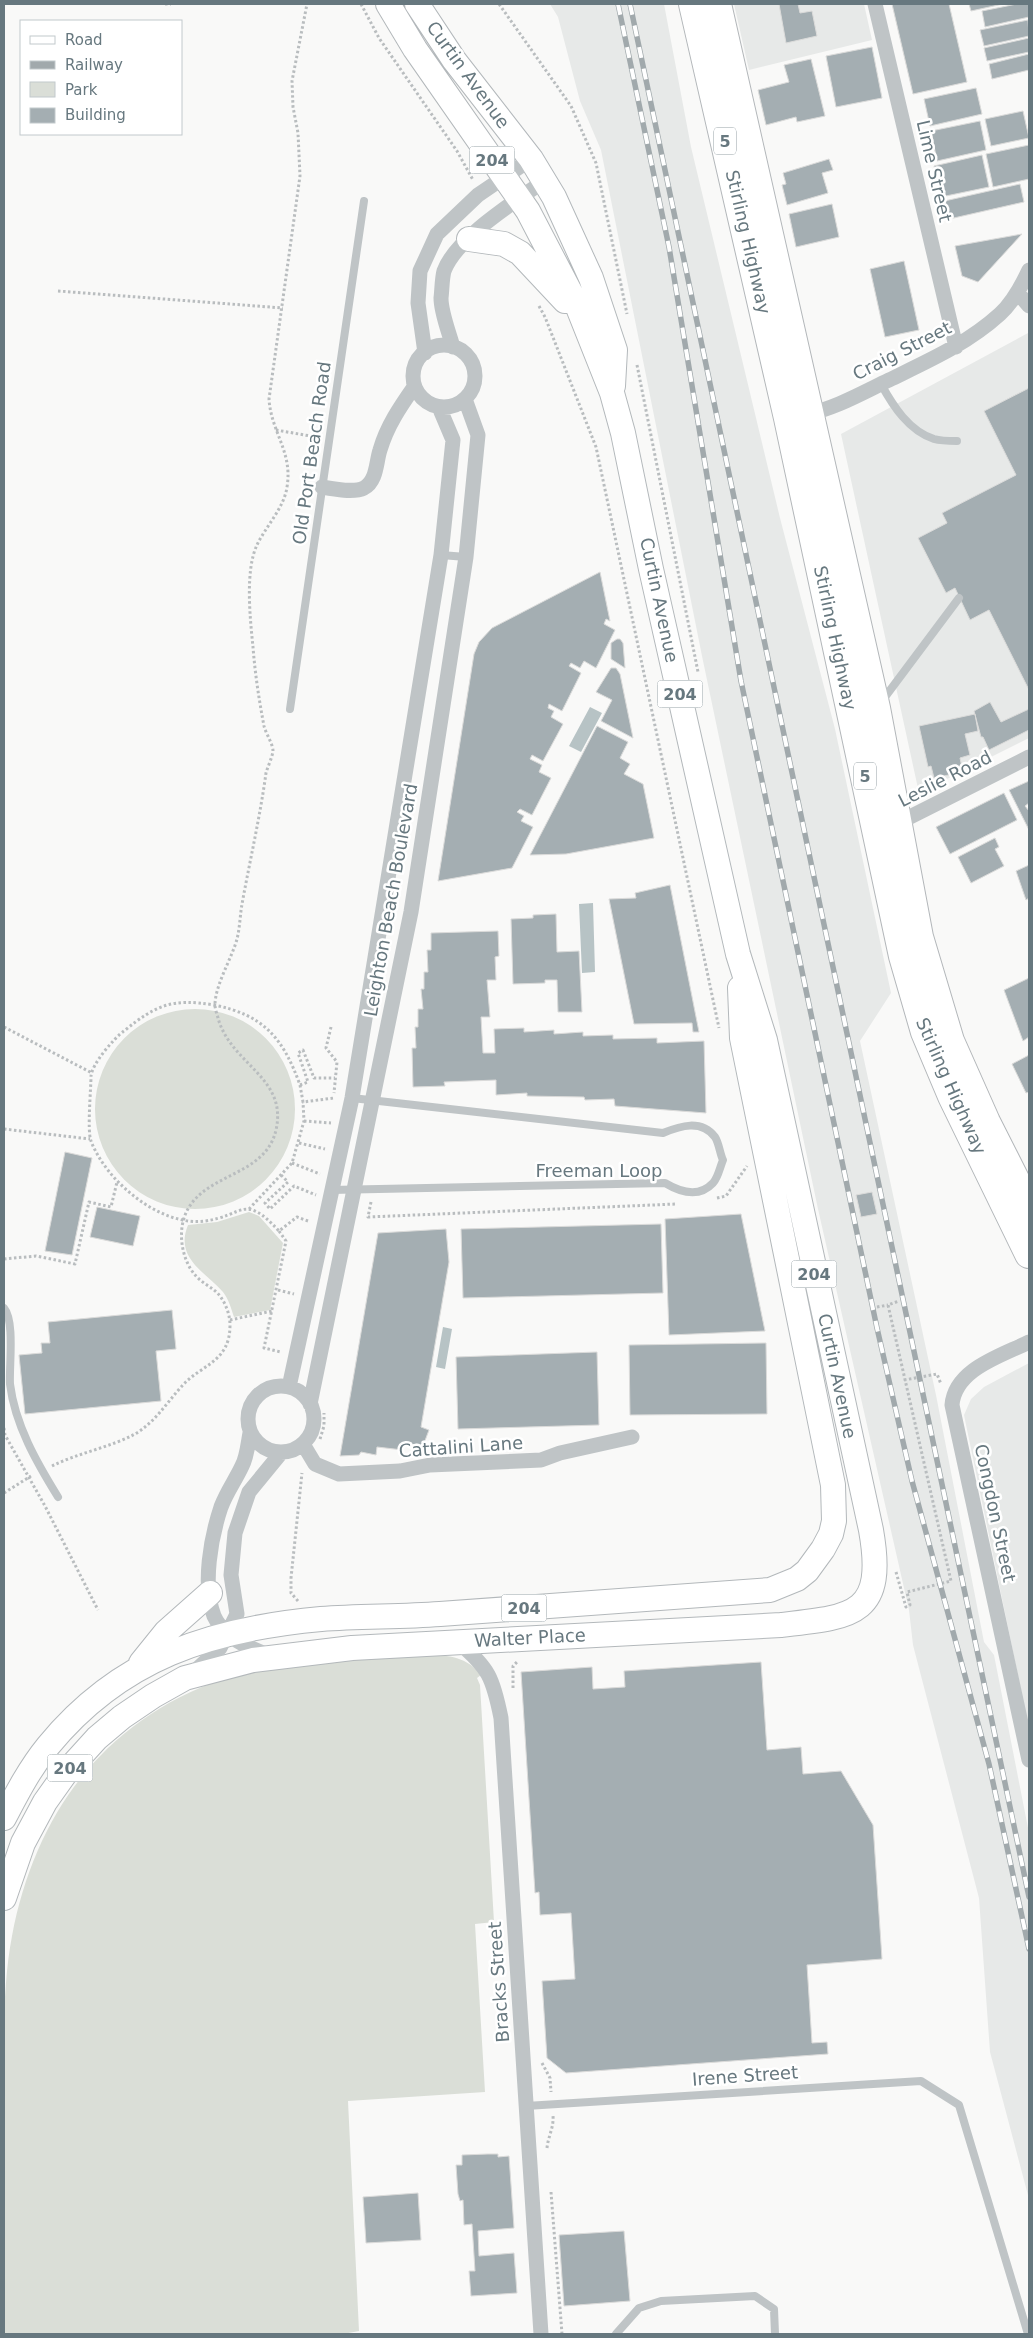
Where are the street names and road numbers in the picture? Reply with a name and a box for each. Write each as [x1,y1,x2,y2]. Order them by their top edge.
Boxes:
street label: Curtin Avenue [422,17,514,132]
street label: Lime Street [913,118,956,224]
road number: 5 [714,128,736,154]
road number: 204 [470,146,514,174]
street label: Stirling Highway [722,168,775,316]
street label: Craig Street [849,317,955,384]
street label: Old Port Beach Road [288,360,335,546]
street label: Curtin Avenue [636,535,683,664]
street label: Stirling Highway [810,564,861,712]
road number: 204 [658,681,702,708]
street label: Leslie Road [895,746,995,811]
road number: 5 [854,762,876,789]
street label: Leighton Beach Boulevard [360,782,421,1018]
street label: Stirling Highway [912,1014,991,1158]
street label: Freeman Loop [535,1160,663,1181]
road number: 204 [792,1260,836,1288]
street label: Curtin Avenue [814,1311,861,1440]
street label: Cattalini Lane [398,1432,524,1461]
street label: Congdon Street [971,1442,1020,1584]
road number: 204 [502,1595,546,1622]
street label: Walter Place [474,1624,586,1651]
road number: 204 [48,1755,92,1782]
street label: Bracks Street [484,1921,513,2043]
street label: Irene Street [691,2061,799,2090]

